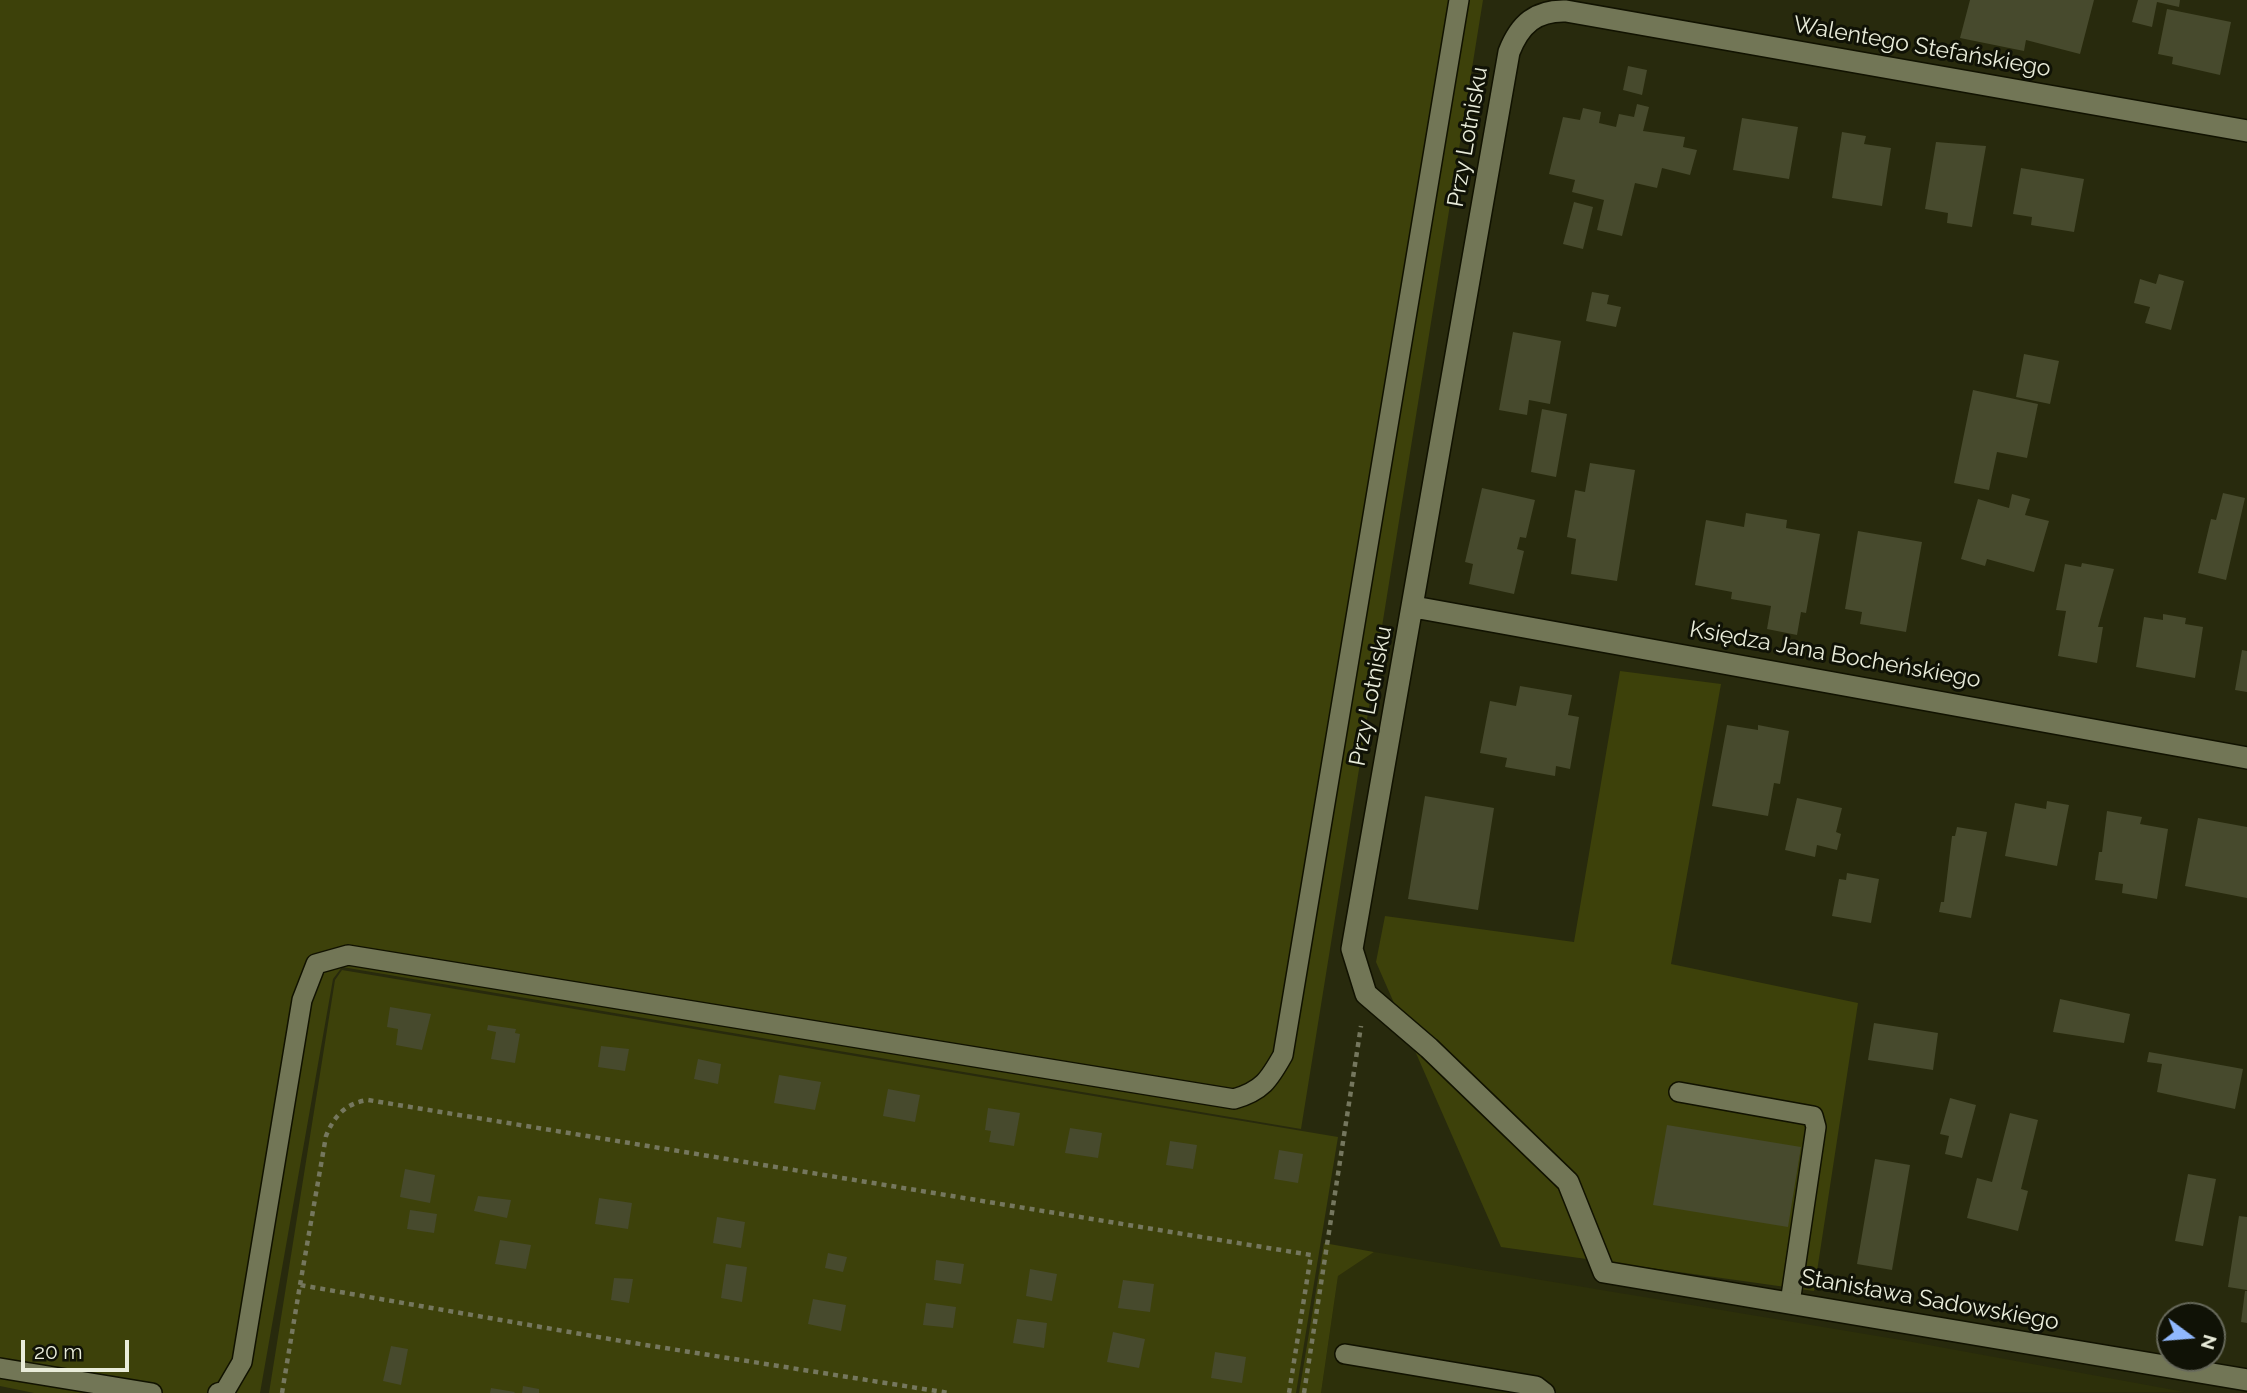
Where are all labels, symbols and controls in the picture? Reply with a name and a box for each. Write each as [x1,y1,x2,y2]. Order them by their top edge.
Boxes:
street label: Walentego Stefańskiego [1791,11,2053,83]
street label: Przy Lotnisku [1442,65,1494,209]
street label: Księdza Jana Bocheńskiego [1687,616,1983,694]
street label: Przy Lotnisku [1344,624,1398,768]
street label: Stanisława Sadowskiego [1799,1264,2061,1336]
north arrow [2156,1302,2226,1372]
scale bar [24,1326,133,1370]
text: N [2197,1332,2222,1352]
text: 20 m [34,1339,82,1364]

